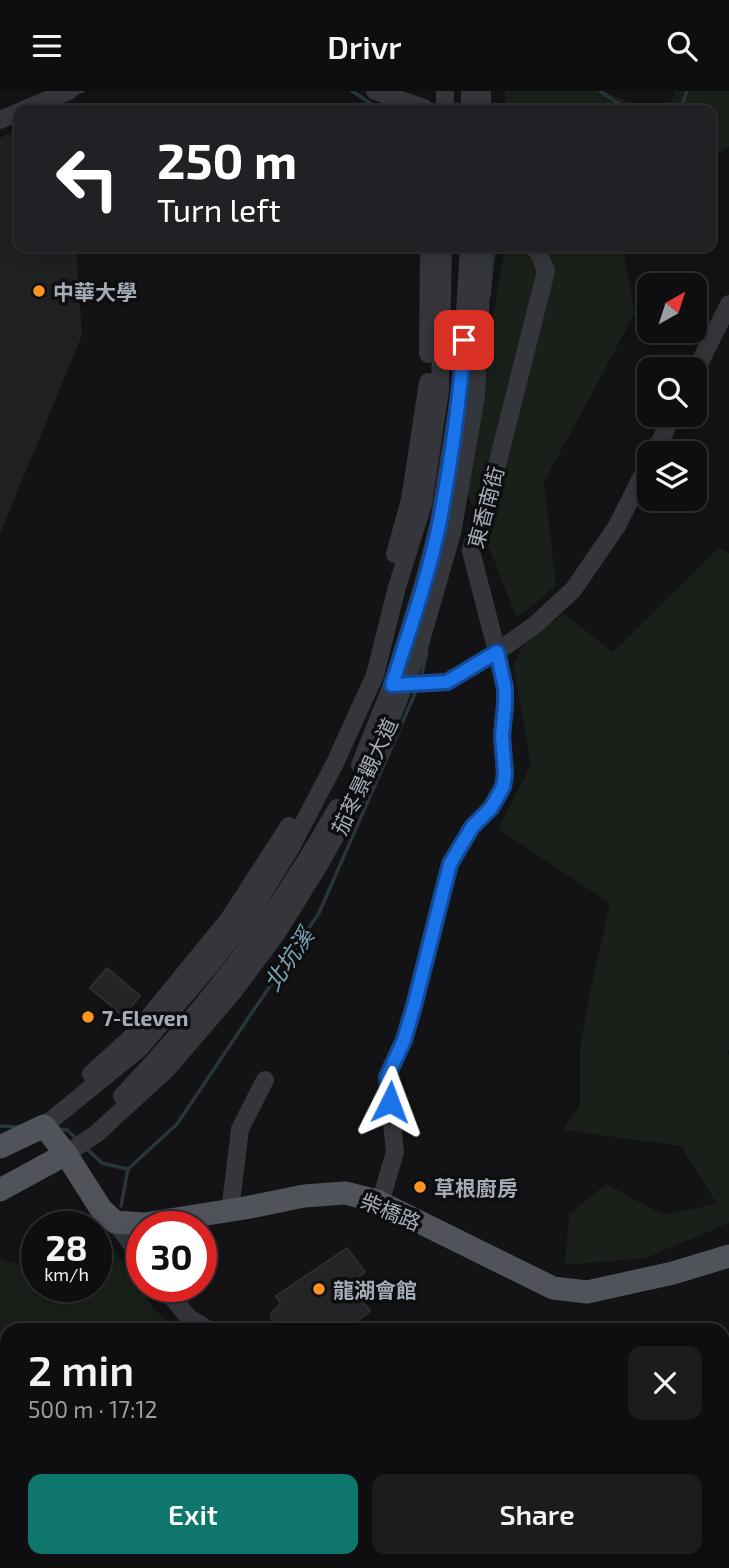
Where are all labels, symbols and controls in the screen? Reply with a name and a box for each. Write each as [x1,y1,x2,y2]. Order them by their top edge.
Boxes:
icon: menu [28,27,66,65]
text: Drivr [327,27,402,65]
icon: search [663,27,701,65]
text: 250 m [157,130,297,189]
icon: left [42,133,133,224]
text: Turn left [157,190,281,228]
north arrow [637,273,707,343]
map controls [637,273,707,511]
place label: 中華大學 [53,279,137,304]
marker: 中華大學 [31,283,47,299]
pin [434,310,494,370]
icon: arrive [445,321,483,359]
button: search [637,357,707,427]
button: layers [637,441,707,511]
street label: 東香南街 [462,463,508,551]
street label: 茄苳景觀大道 [326,714,402,838]
water label: 北坑溪 [257,920,321,995]
place label: 7-Eleven [102,1005,188,1030]
marker: 7-Eleven [80,1009,96,1025]
position arrow [353,1065,427,1139]
place label: 草根廚房 [434,1175,518,1200]
marker: 草根廚房 [412,1179,428,1195]
street label: 柴橋路 [357,1187,425,1235]
speed limit sign: 30 [126,1211,217,1302]
text: 28 [45,1226,88,1268]
text: km/h [44,1263,89,1285]
place label: 龍湖會館 [333,1277,417,1302]
marker: 龍湖會館 [311,1281,327,1297]
text: 2 min [28,1344,134,1394]
button: close [628,1346,702,1420]
text: 500 m · 17:12 [28,1395,157,1423]
button: Exit [28,1474,358,1554]
button: Share [372,1474,702,1554]

